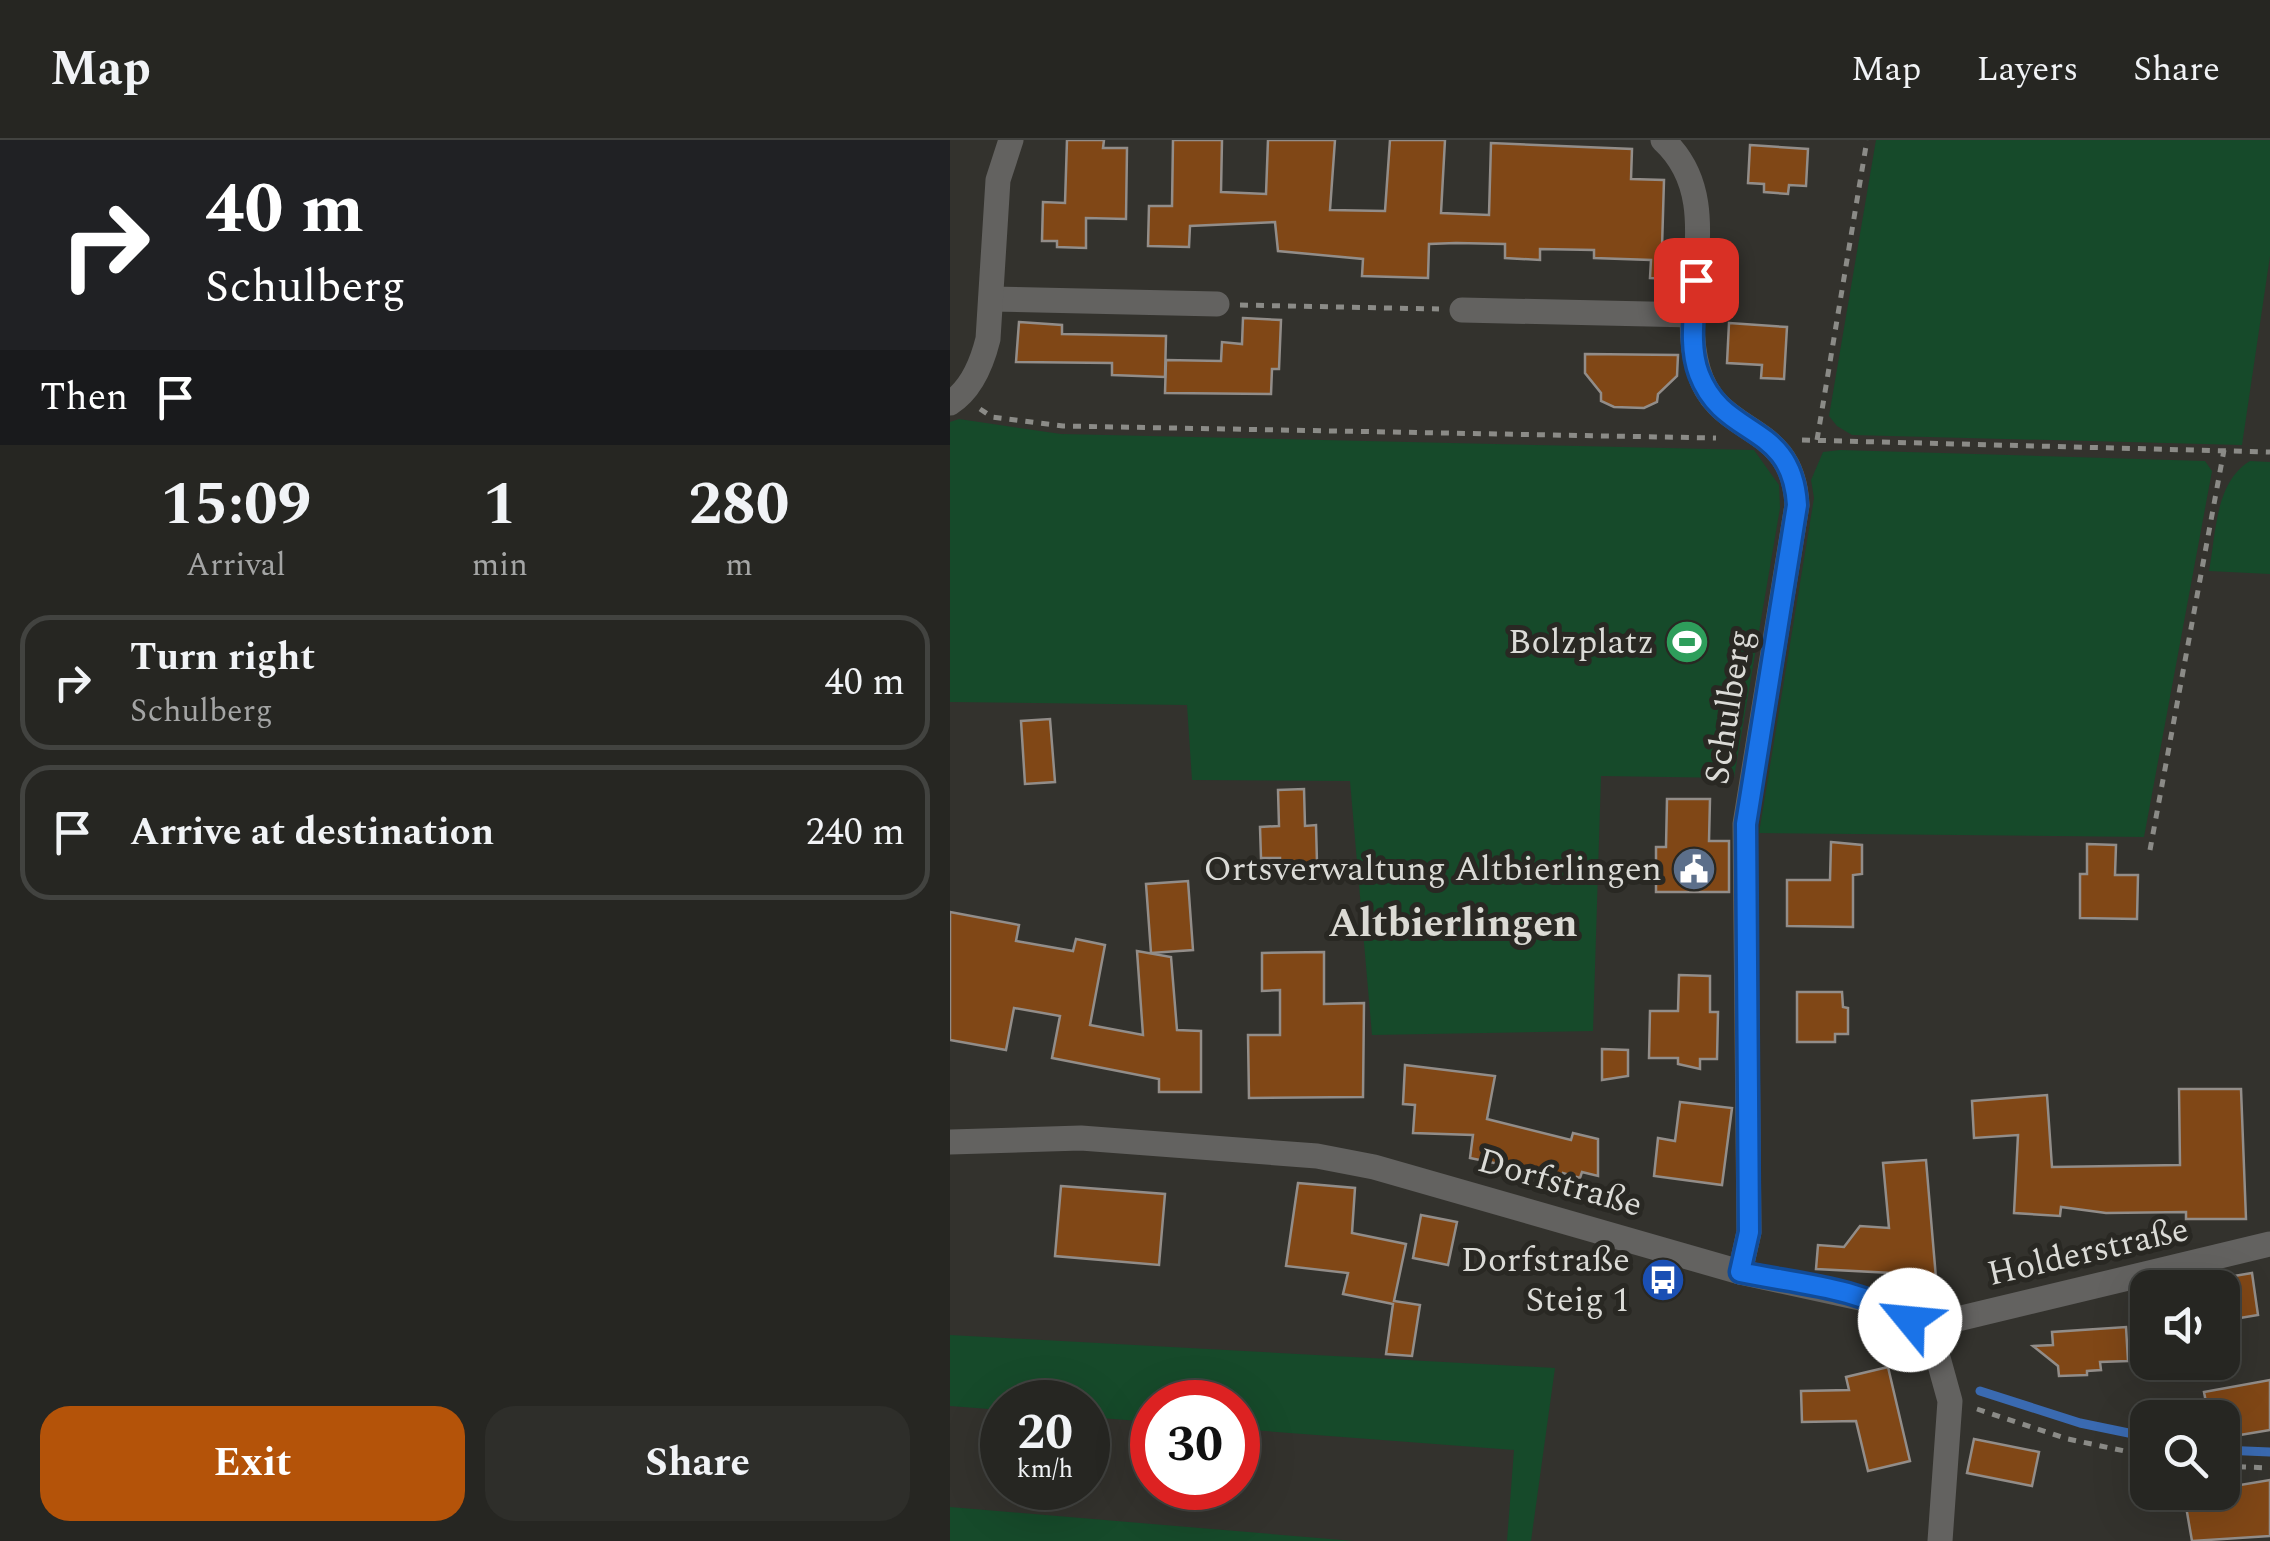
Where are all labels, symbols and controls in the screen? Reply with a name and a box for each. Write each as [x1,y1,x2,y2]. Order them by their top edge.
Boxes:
text: Map [50,33,151,106]
text: Map [1851,43,1921,96]
text: Layers [1976,43,2078,96]
text: Share [2133,43,2220,96]
text: 40 m [205,157,364,263]
icon: right [40,180,170,310]
pin [1654,238,1739,323]
text: Schulberg [205,253,406,322]
icon: arrive [1669,253,1724,308]
text: Then [40,369,128,427]
icon: arrive [148,370,203,425]
text: 15:09 [161,459,311,551]
text: 1 [483,459,517,551]
text: 280 [688,459,789,551]
text: Arrival [186,541,286,590]
text: min [472,541,528,590]
text: m [725,541,753,590]
place label: Bolzplatz [1508,616,1654,669]
sports icon: Bolzplatz [1664,619,1710,665]
street label: Schulberg [1691,626,1767,788]
text: Turn right [130,629,315,687]
text: 40 m [825,654,905,712]
icon: right [45,655,100,710]
text: Schulberg [130,687,273,736]
text: Arrive at destination [130,804,494,862]
text: 240 m [806,804,905,862]
icon: arrive [45,805,100,860]
place label: Ortsverwaltung Altbierlingen [1204,843,1662,896]
public building icon: Ortsverwaltung Altbierlingen [1671,846,1717,892]
district label: Altbierlingen [1328,894,1578,955]
street label: Dorfstraße [1471,1134,1649,1232]
street label: Holderstraße [1982,1203,2194,1301]
place label: Dorfstraße Steig 1 [1461,1234,1630,1327]
bus stop icon: Dorfstraße Steig 1 [1640,1257,1686,1303]
position arrow [1858,1268,1962,1372]
map controls [2130,1270,2240,1510]
button: sound [2130,1270,2240,1380]
speed limit sign: 30 [1130,1380,1260,1510]
text: 20 [1017,1395,1073,1471]
button: search [2130,1400,2240,1510]
button: Exit [40,1406,465,1521]
button: Share [485,1406,910,1521]
text: km/h [1017,1451,1073,1489]

